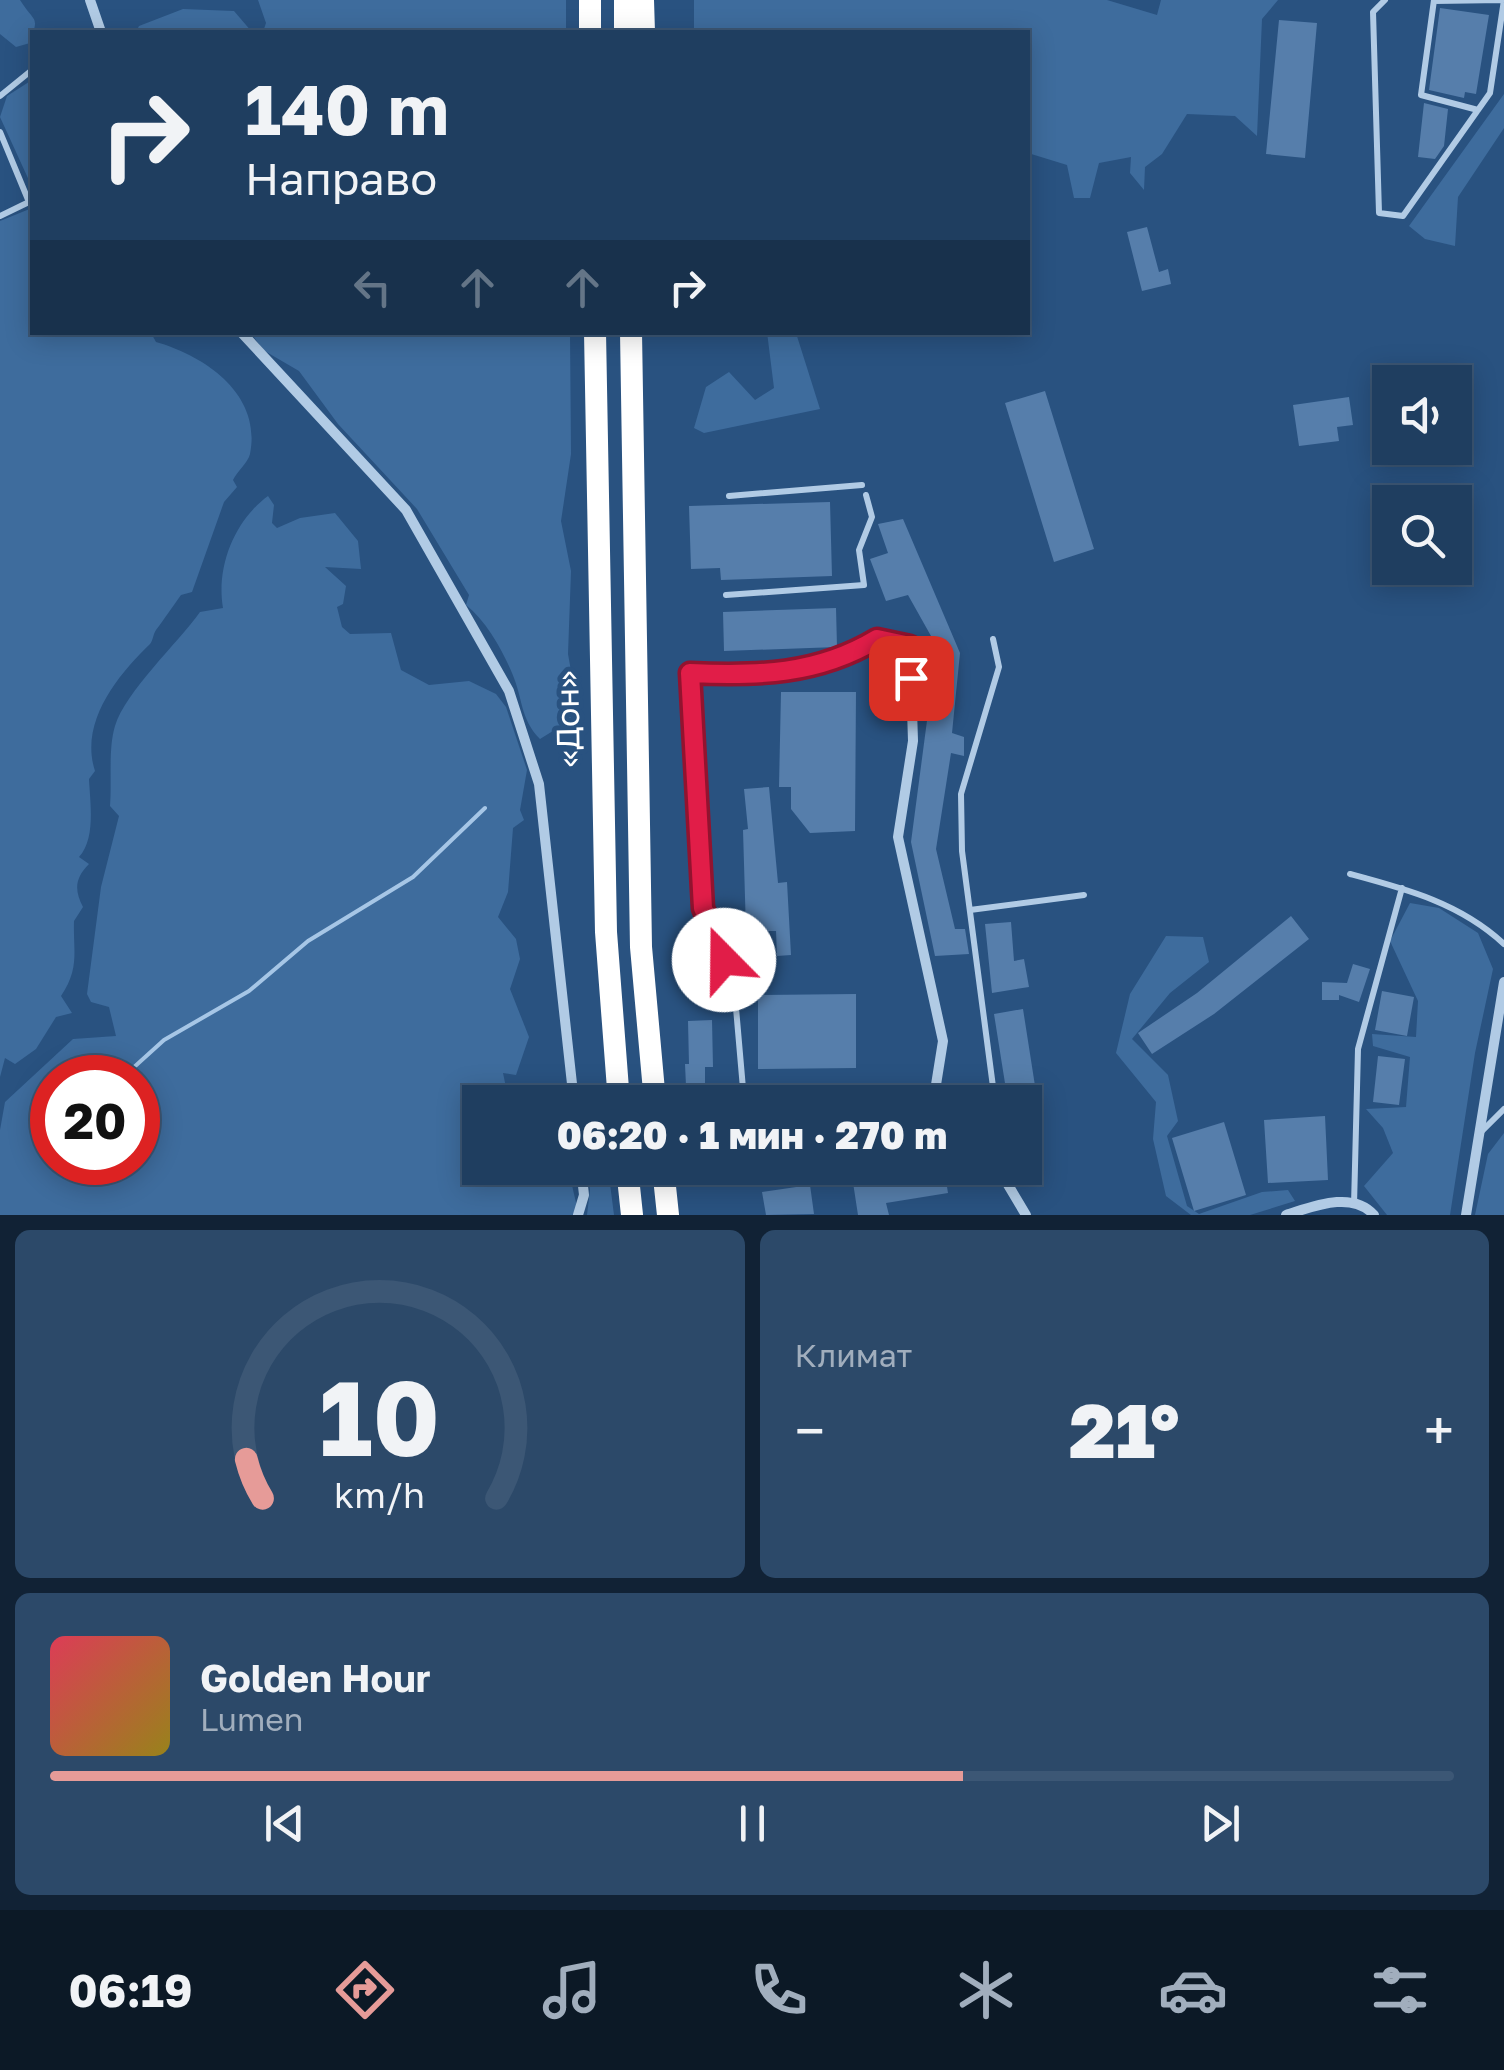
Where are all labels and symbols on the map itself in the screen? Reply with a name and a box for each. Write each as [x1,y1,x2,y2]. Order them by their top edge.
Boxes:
pin [869,636,954,721]
street label: «Дон» [547,670,587,768]
position arrow [672,908,776,1012]
speed limit sign: 20 [30,1055,160,1185]

